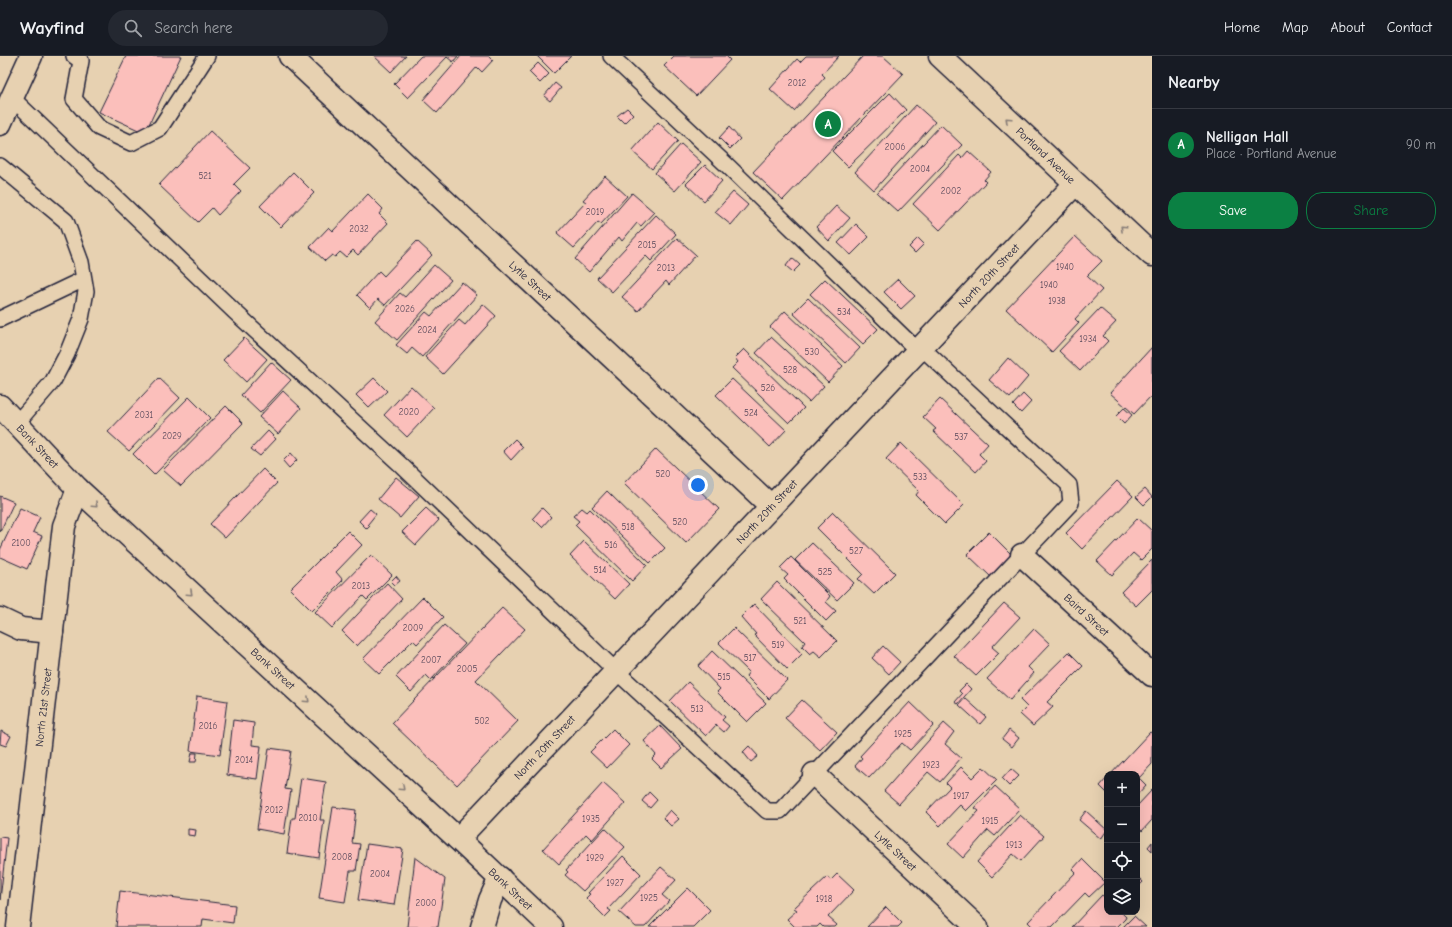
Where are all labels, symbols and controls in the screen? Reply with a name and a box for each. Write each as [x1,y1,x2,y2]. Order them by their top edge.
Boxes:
search box [108,10,388,46]
text: Wayfind [20,17,84,39]
icon: search [122,17,144,39]
text: Search here [154,19,233,37]
text: Home [1224,19,1260,36]
text: Map [1282,19,1308,36]
text: About [1330,19,1365,36]
text: Contact [1387,19,1432,36]
text: Nearby [1168,73,1219,92]
house number: 2012 [788,78,807,88]
pin: A [815,109,841,139]
one-way arrow [1005,118,1013,125]
street label: Portland Avenue [1013,124,1078,186]
text: Nelligan Hall [1206,128,1289,146]
text: A [1177,137,1185,152]
text: 90 m [1406,137,1436,152]
house number: 2006 [885,142,905,152]
text: Place · Portland Avenue [1206,146,1337,161]
house number: 2004 [910,164,930,174]
house number: 521 [198,171,212,181]
house number: 2002 [941,186,961,196]
button: Save [1168,192,1298,229]
button: Share [1306,192,1436,229]
house number: 2019 [586,207,604,217]
house number: 2032 [349,224,369,234]
one-way arrow [1121,226,1128,233]
house number: 2015 [638,240,656,250]
street label: North 20th Street [956,240,1022,310]
street label: Lytle Street [507,258,555,304]
house number: 1940 [1056,262,1074,272]
house number: 2013 [657,263,675,273]
house number: 1940 [1040,280,1058,290]
house number: 1938 [1048,296,1066,306]
house number: 2026 [395,304,415,314]
house number: 534 [837,307,851,317]
house number: 2024 [417,325,437,335]
house number: 1934 [1079,334,1097,344]
house number: 530 [805,347,819,357]
house number: 528 [783,365,797,375]
house number: 526 [761,383,775,393]
house number: 2020 [399,407,419,417]
house number: 524 [744,408,758,418]
house number: 2031 [135,410,154,420]
street label: Bank Street [14,422,62,471]
house number: 2029 [162,431,182,441]
house number: 537 [954,432,969,442]
house number: 520 [655,469,671,479]
house number: 533 [913,472,927,482]
your location [688,475,708,495]
street label: North 20th Street [733,476,800,546]
one-way arrow [90,500,97,507]
house number: 520 [672,517,688,527]
house number: 518 [621,522,635,532]
house number: 2100 [11,538,31,548]
house number: 516 [604,540,618,550]
house number: 527 [849,546,864,556]
house number: 514 [594,565,606,575]
house number: 525 [818,567,832,577]
house number: 2013 [352,581,370,591]
one-way arrow [185,588,193,595]
street label: Baird Street [1062,591,1112,639]
house number: 521 [793,616,807,626]
house number: 2009 [403,623,423,633]
house number: 519 [771,640,785,650]
street label: Bank Street [248,645,298,693]
house number: 517 [744,653,757,663]
house number: 2007 [421,655,442,665]
house number: 2005 [457,664,477,674]
street label: North 21st Street [32,666,54,748]
house number: 515 [717,672,731,682]
one-way arrow [302,695,309,702]
house number: 513 [691,704,704,714]
street label: North 20th Street [511,712,578,782]
house number: 502 [474,716,490,726]
house number: 2016 [199,721,217,731]
house number: 1925 [894,729,912,739]
house number: 2014 [235,755,253,765]
house number: 1923 [922,760,940,770]
map controls [1104,771,1140,915]
button: + [1104,771,1140,807]
one-way arrow [398,783,405,790]
house number: 1917 [953,791,970,801]
house number: 2012 [265,805,284,815]
button: − [1104,807,1140,843]
house number: 2010 [298,813,318,823]
house number: 1935 [582,814,600,824]
house number: 1915 [982,816,999,826]
street label: Lytle Street [872,828,920,874]
house number: 1913 [1006,840,1022,850]
button: locate [1104,843,1140,879]
house number: 2008 [332,852,353,862]
house number: 1929 [586,853,604,863]
street label: Bank Street [486,865,536,913]
house number: 2004 [370,869,390,879]
house number: 1927 [606,878,624,888]
button: layers [1104,879,1140,915]
house number: 1925 [640,893,658,903]
house number: 1918 [816,894,833,904]
house number: 2000 [415,898,437,908]

